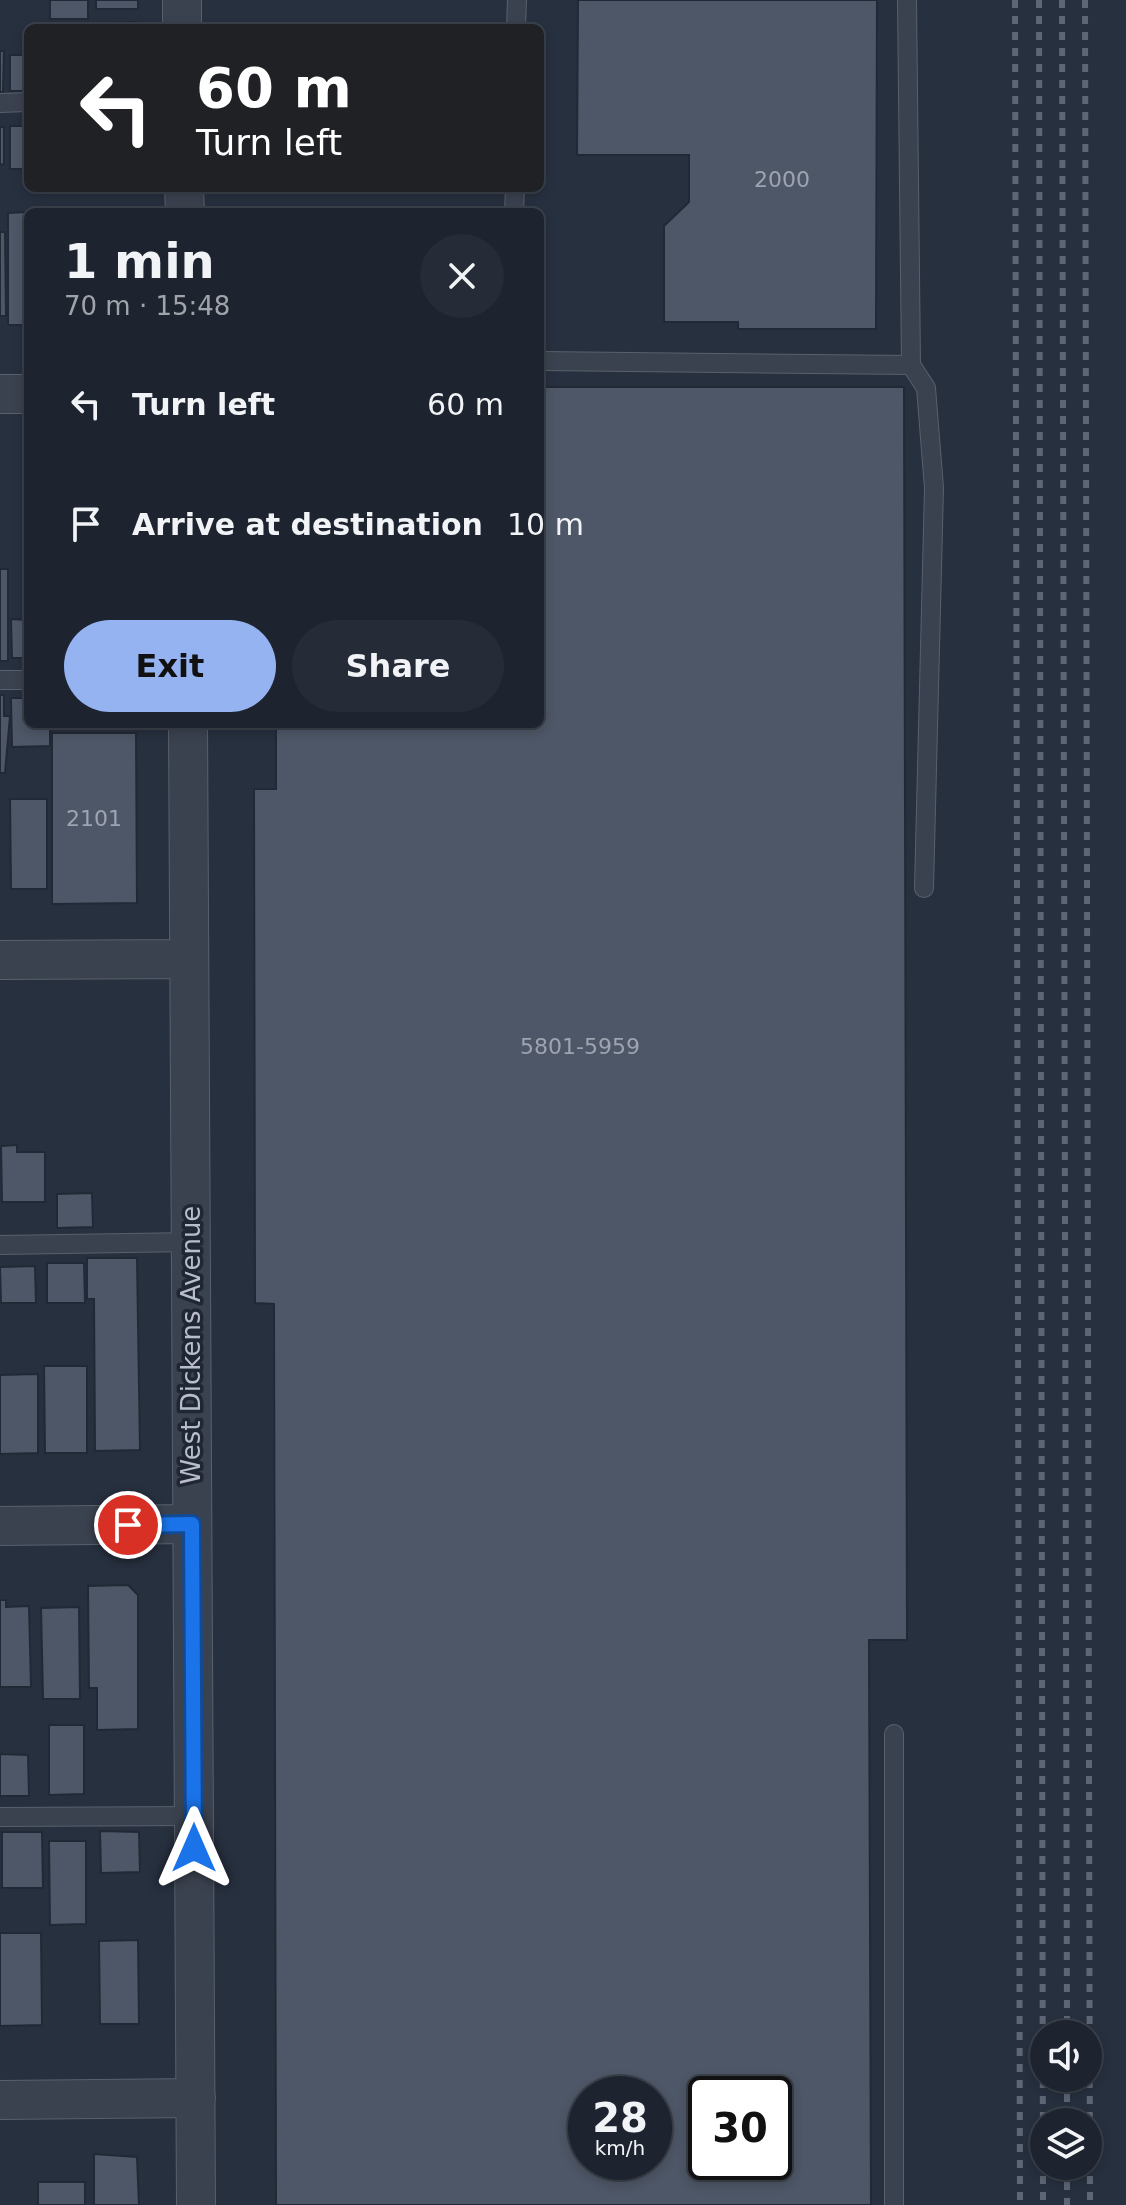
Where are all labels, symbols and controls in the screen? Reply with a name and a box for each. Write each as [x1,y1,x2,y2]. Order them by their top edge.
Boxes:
text: 60 m [196,55,352,120]
icon: left [64,56,168,160]
text: Turn left [196,122,342,163]
house number: 2000 [754,167,810,192]
text: 1 min [64,233,215,289]
button: close [420,234,504,318]
text: 70 m · 15:48 [64,291,230,321]
icon: left [64,382,108,426]
text: Turn left [132,387,275,422]
text: 60 m [427,387,504,422]
icon: arrive [64,502,108,546]
text: Arrive at destination [132,507,483,542]
text: 10 m [507,507,584,542]
button: Exit [64,620,276,712]
button: Share [292,620,504,712]
house number: 2101 [66,806,122,831]
house number: 5801-5959 [520,1034,640,1059]
street label: West Dickens Avenue [176,1206,206,1484]
pin [94,1491,162,1559]
icon: arrive [106,1503,150,1547]
position arrow [152,1806,236,1890]
map controls [1030,2020,1102,2180]
button: sound [1030,2020,1102,2092]
speed limit sign: 30 [688,2076,792,2180]
text: 28 [592,2095,648,2141]
button: layers [1030,2108,1102,2180]
text: km/h [595,2136,645,2160]

